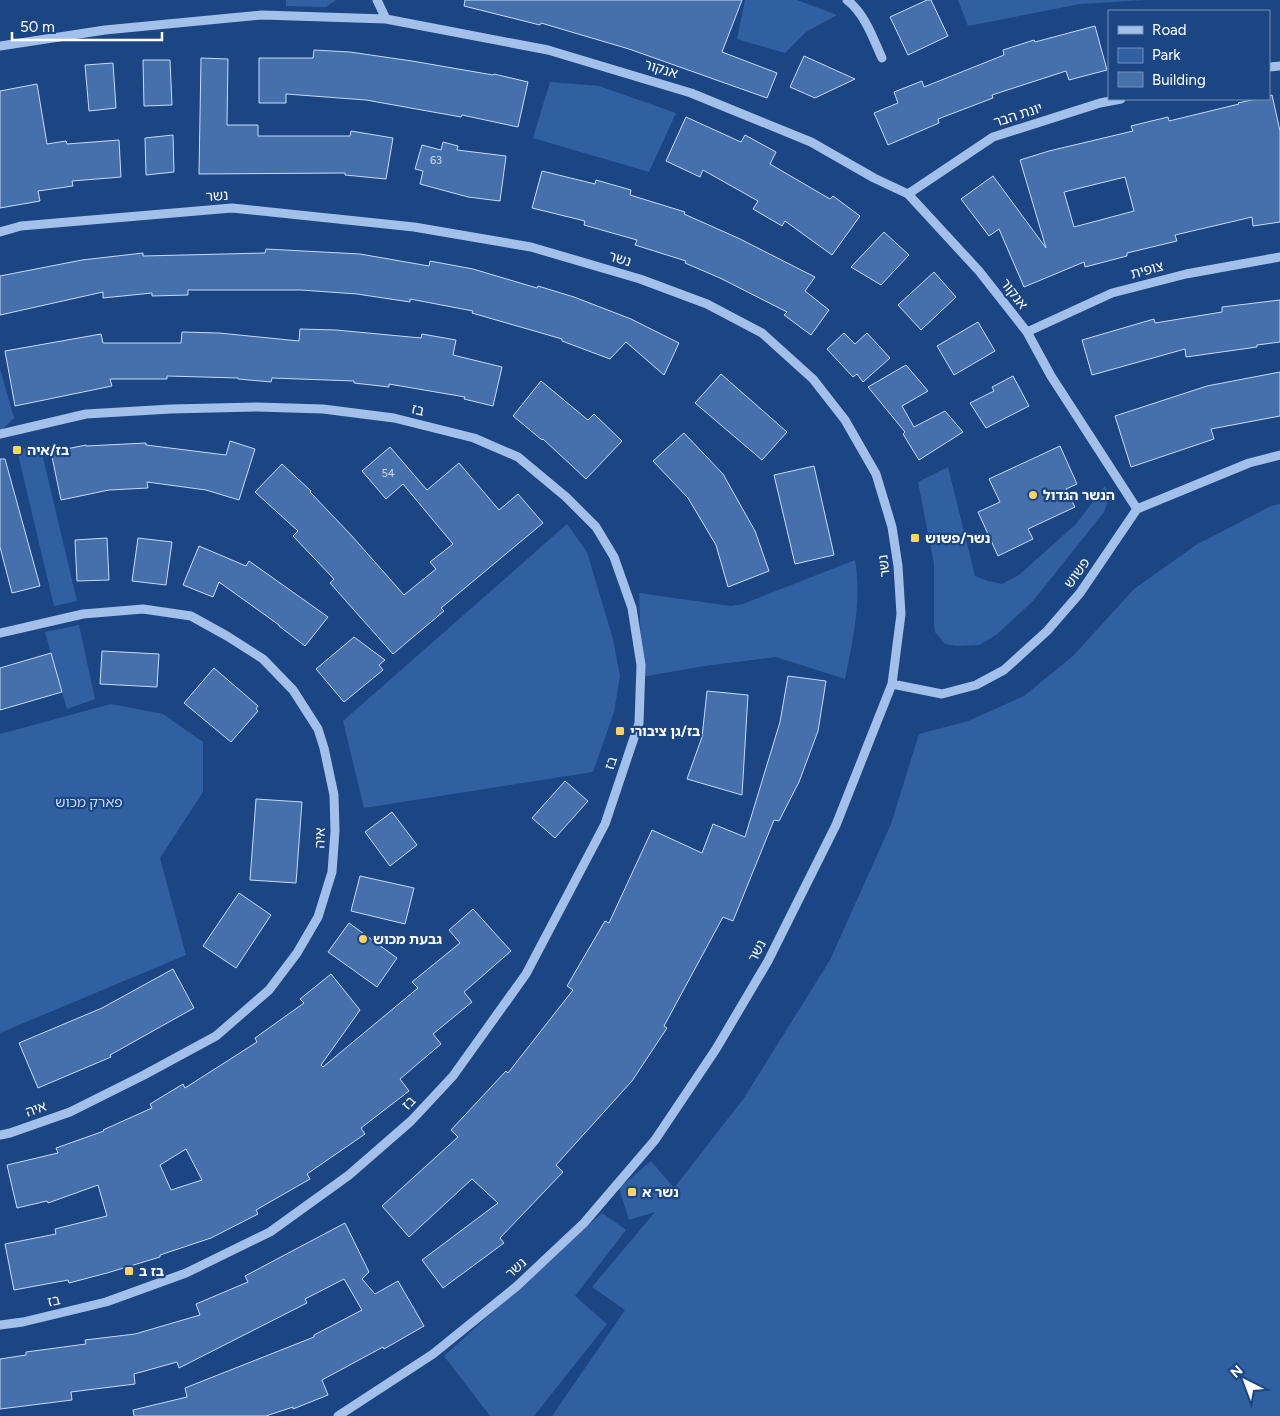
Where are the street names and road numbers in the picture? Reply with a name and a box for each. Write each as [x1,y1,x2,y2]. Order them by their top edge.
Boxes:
street label: אנקור [642,56,680,82]
street label: יונת הבר [991,99,1045,131]
street label: נשר [205,187,229,205]
street label: נשר [607,248,633,270]
street label: צופית [1129,257,1166,283]
street label: אנקור [997,275,1031,313]
street label: בז [410,400,426,420]
street label: נשר [874,554,894,578]
street label: פשוש [1060,555,1094,591]
street label: בז [601,754,621,772]
street label: איה [311,827,329,849]
street label: נשר [744,937,770,965]
street label: בז [398,1093,420,1113]
street label: איה [23,1097,49,1120]
street label: נשר [502,1254,530,1282]
street label: בז [46,1291,62,1311]

